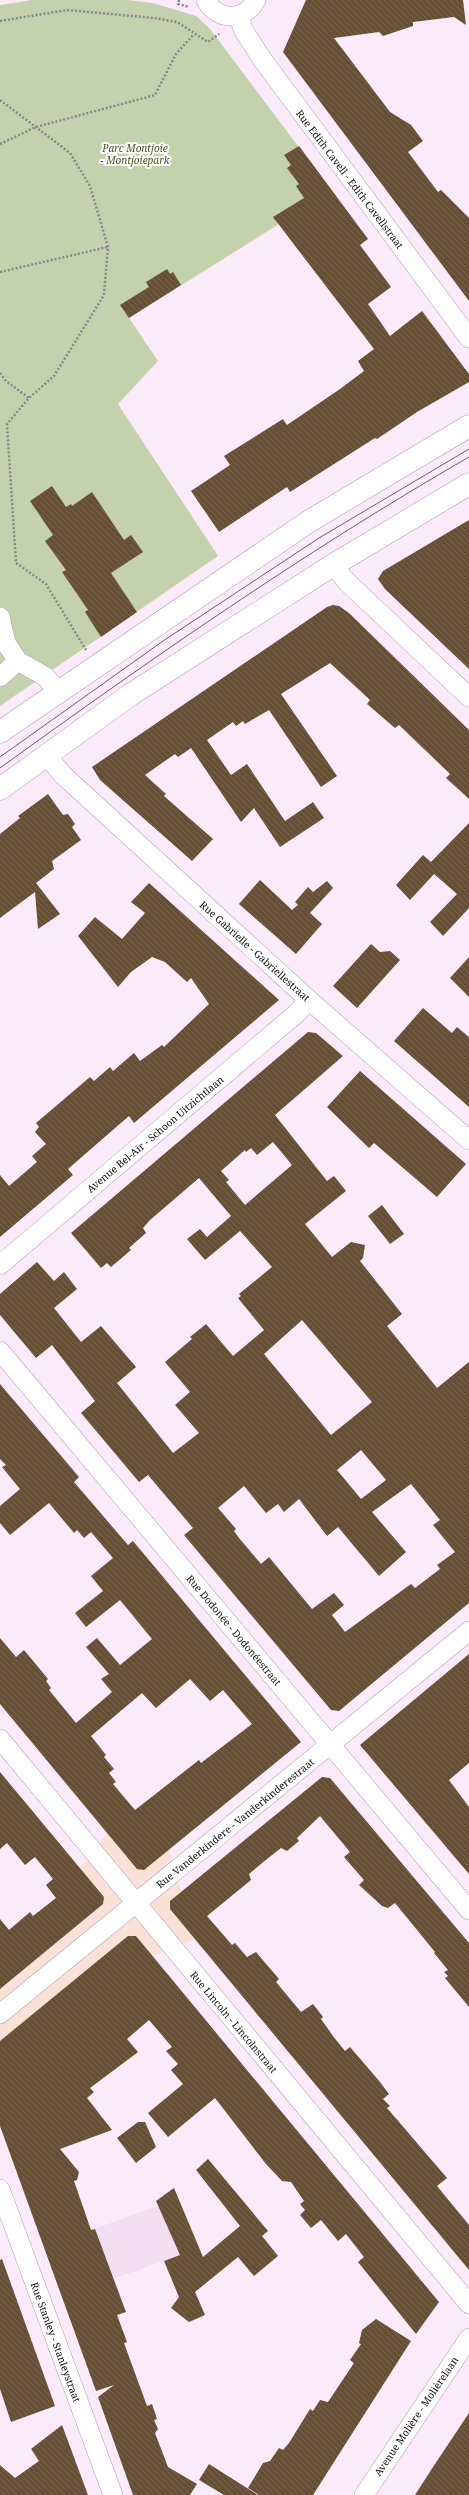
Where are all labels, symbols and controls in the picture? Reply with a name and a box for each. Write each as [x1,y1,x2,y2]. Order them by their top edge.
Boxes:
street label: Rue Edith Cavell - Edith Cavellstraat [293,107,407,252]
park label: Parc Montjoie - Montjoiepark [100,141,170,167]
street label: Rue Gabrielle - Gabriellestraat [197,898,314,1005]
street label: Avenue Bel-Air - Schoon Uitzichtlaan [84,1072,227,1196]
street label: Rue Dodonée - Dodonéestraat [183,1572,285,1689]
street label: Rue Vanderkindere - Vanderkinderestraat [153,1755,317,1891]
street label: Rue Lincoln - Lincolnstraat [187,1968,281,2076]
street label: Rue Stanley - Stanleystraat [28,2280,84,2404]
street label: Avenue Molière - Molièrelaan [371,2353,462,2478]

